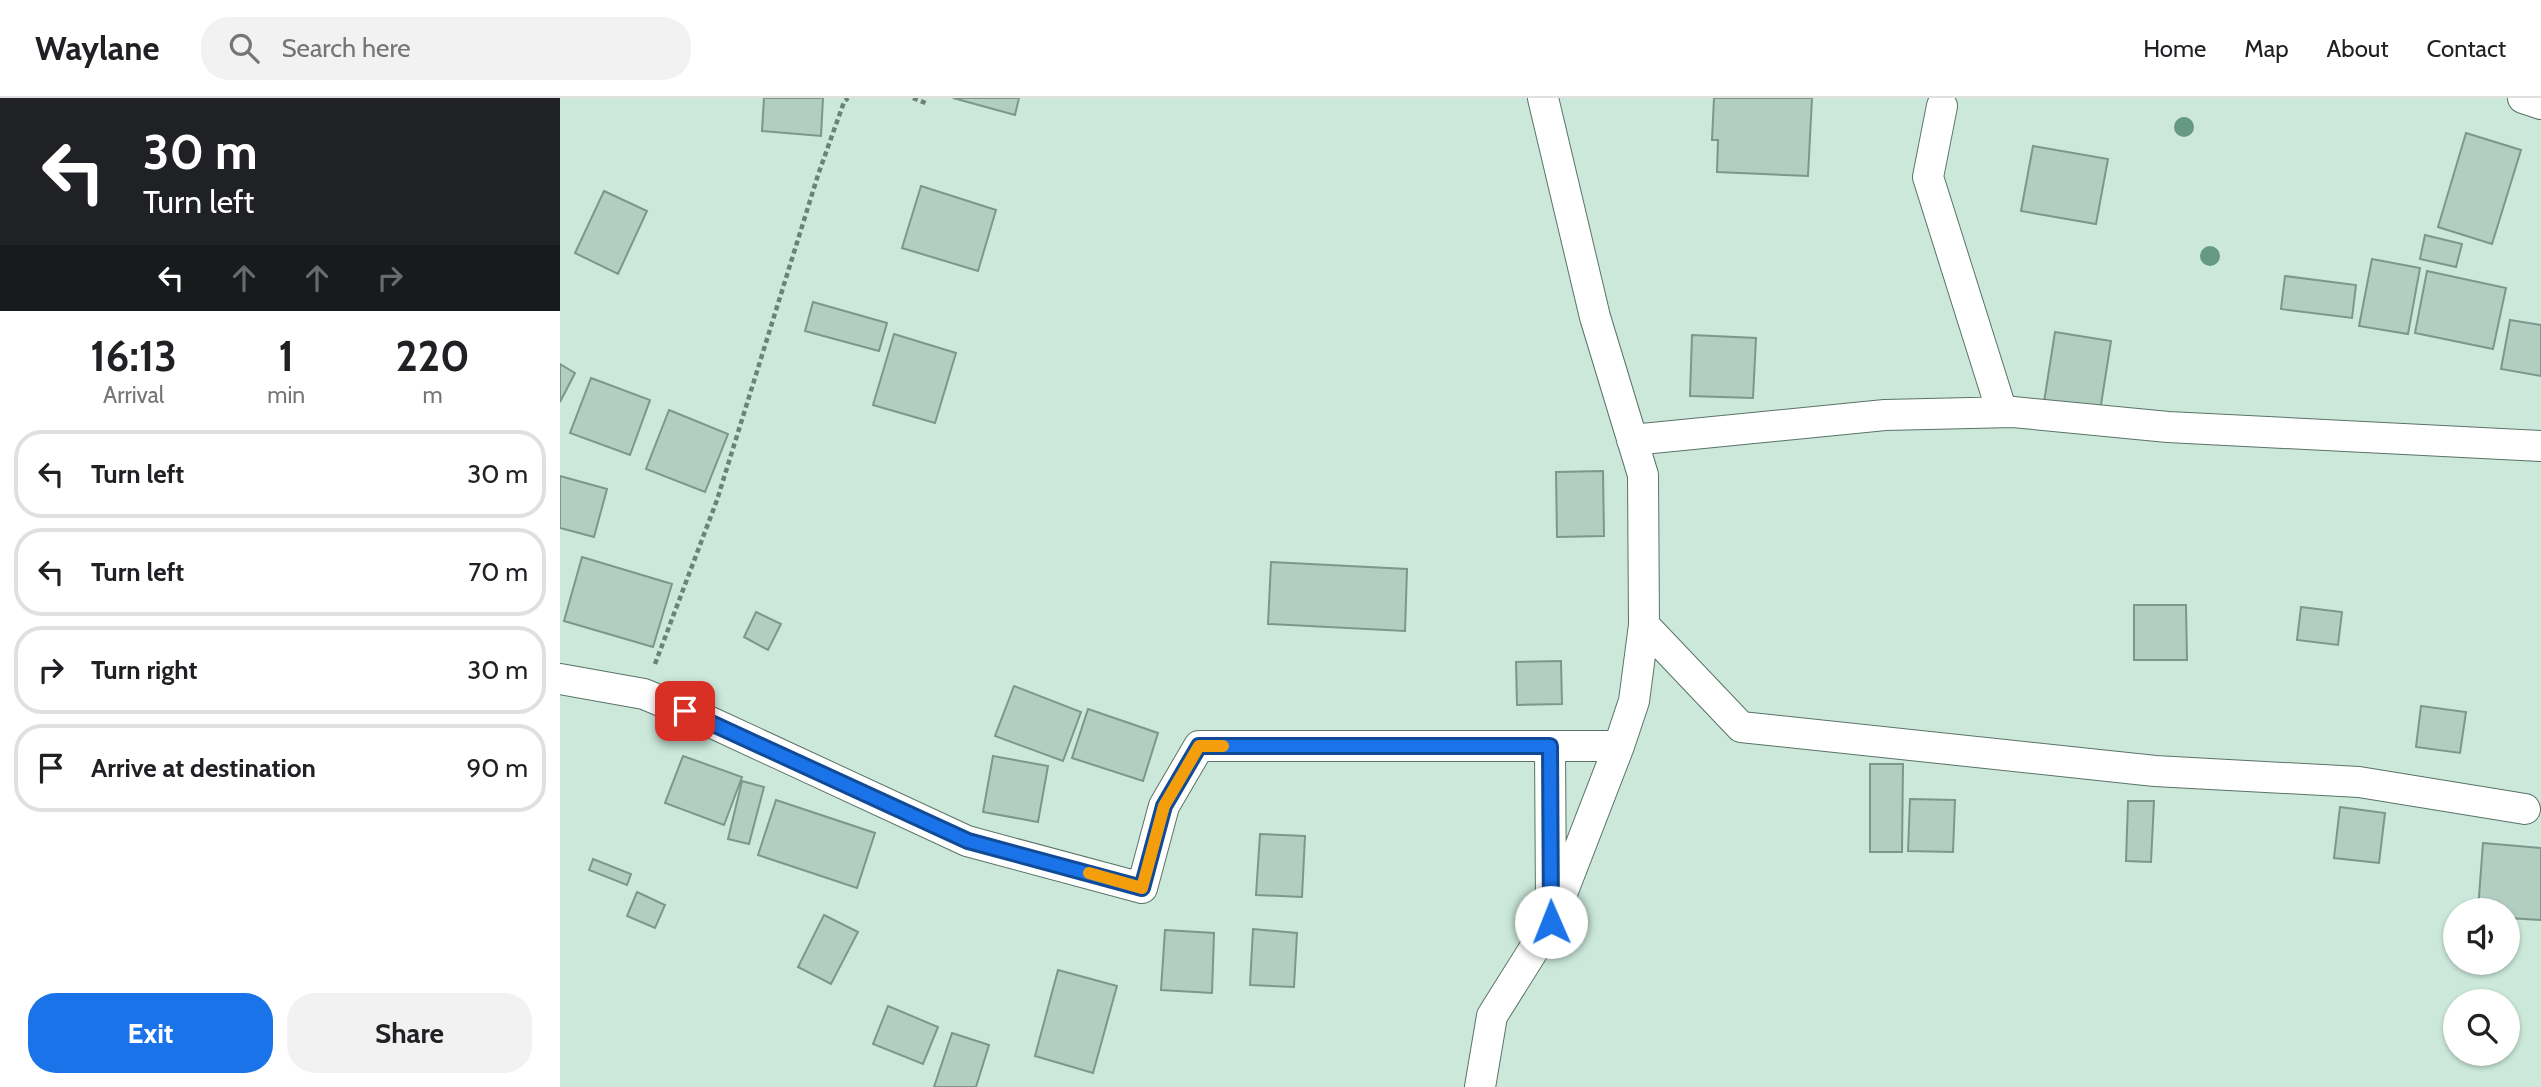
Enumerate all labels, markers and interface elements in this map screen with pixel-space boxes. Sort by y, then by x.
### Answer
search box [201,17,691,80]
text: Waylane [35,28,159,68]
icon: search [225,29,263,67]
text: Search here [281,32,411,64]
text: Home [2143,34,2206,63]
text: Map [2244,34,2289,63]
text: About [2327,34,2389,63]
text: Contact [2427,34,2506,63]
text: 30 m [143,122,258,181]
icon: left [28,126,119,217]
text: Turn left [143,182,254,221]
icon: left [152,259,190,297]
icon: ahead [225,259,263,297]
icon: ahead [298,259,336,297]
icon: right [371,259,409,297]
text: 16:13 [90,330,177,382]
text: 1 [278,330,294,382]
text: 220 [396,330,470,382]
text: Arrival [103,381,164,409]
text: min [267,381,305,409]
text: m [423,381,443,409]
icon: left [32,455,70,493]
text: Turn left [91,458,184,490]
text: 30 m [467,458,528,490]
icon: left [32,553,70,591]
text: Turn left [91,556,184,588]
text: 70 m [468,556,528,588]
icon: right [32,651,70,689]
text: Turn right [91,654,197,686]
text: 30 m [467,654,528,686]
pin [655,681,715,741]
icon: arrive [666,692,704,730]
icon: arrive [32,749,70,787]
text: Arrive at destination [91,752,316,784]
text: 90 m [466,752,528,784]
position arrow [1514,885,1588,959]
map controls [2443,898,2520,1066]
button: sound [2443,898,2520,975]
button: search [2443,989,2520,1066]
button: Exit [28,993,273,1073]
button: Share [287,993,532,1073]

